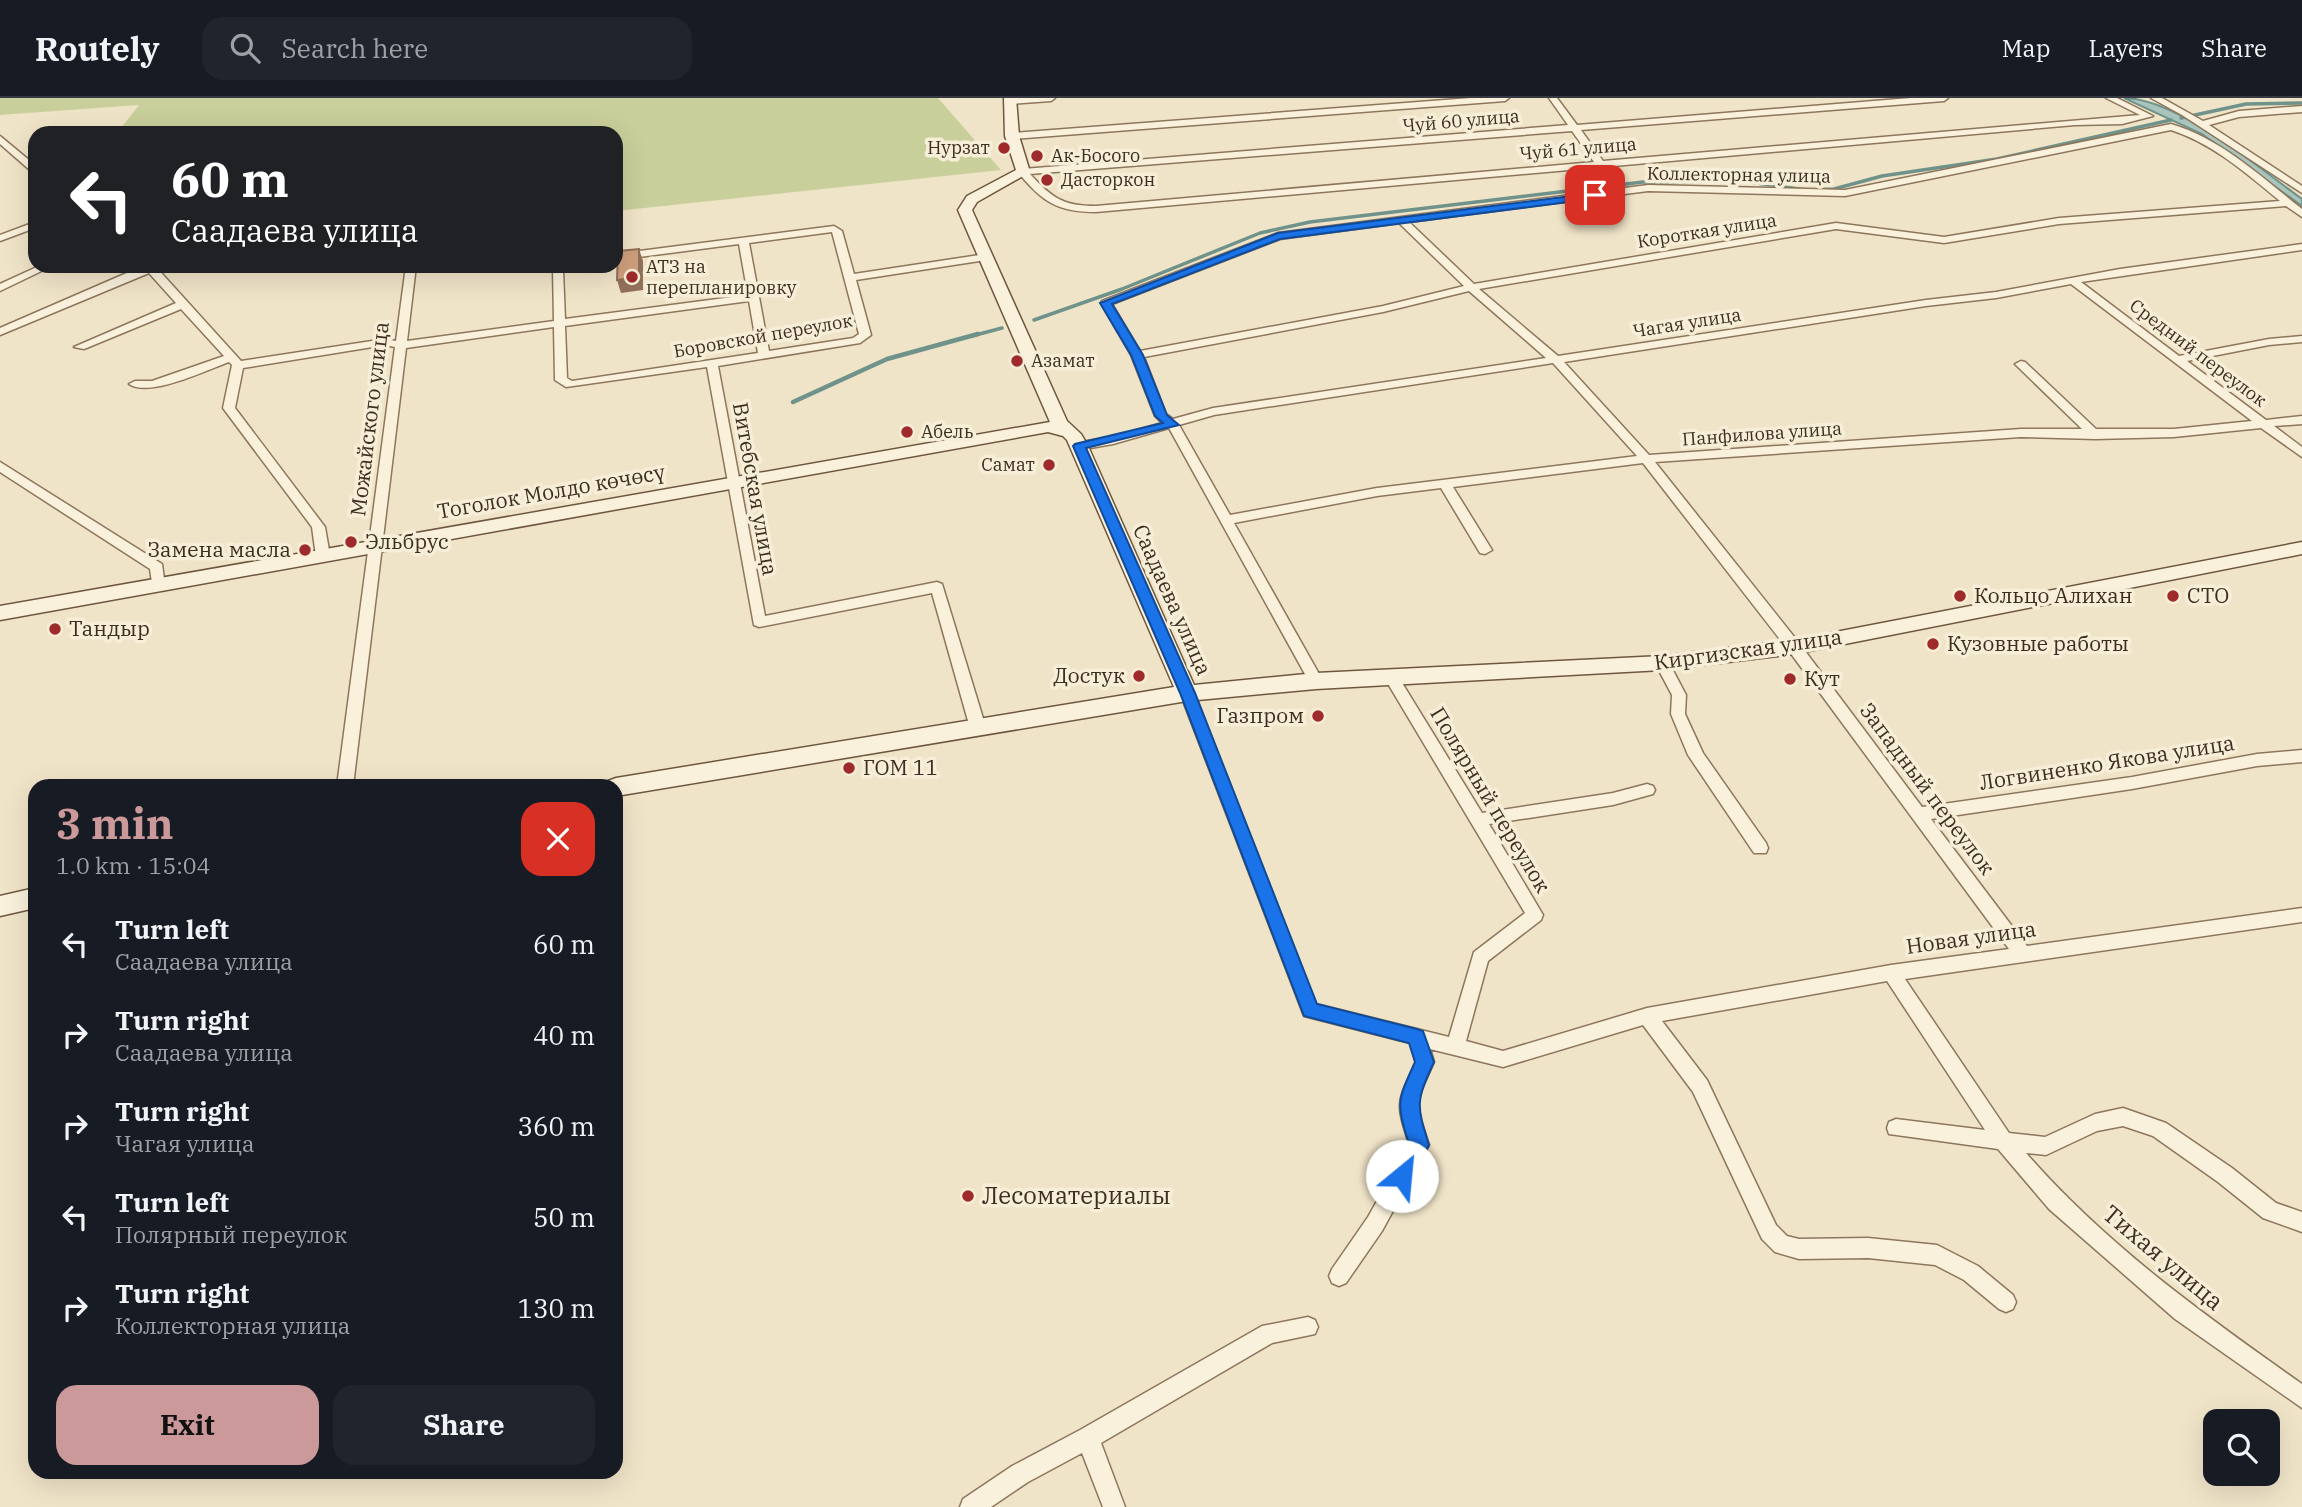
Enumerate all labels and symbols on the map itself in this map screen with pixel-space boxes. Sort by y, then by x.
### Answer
street label: Чуй 60 улица [1401,104,1521,137]
street label: Чуй 61 улица [1518,132,1638,165]
place label: Нурзат [927,136,990,159]
marker: Нурзат [996,140,1012,156]
place label: Ак-Босого [1051,144,1140,167]
marker: Ак-Босого [1029,148,1045,164]
street label: Коллекторная улица [1647,161,1831,188]
pin [1565,165,1625,225]
place label: Дасторкон [1061,168,1155,191]
marker: Дасторкон [1039,172,1055,188]
street label: Короткая улица [1636,208,1778,253]
place label: АТЗ на перепланировку [646,255,797,299]
marker: АТЗ на перепланировку [624,269,640,285]
street label: Средний переулок [2125,294,2272,412]
street label: Чагая улица [1631,303,1743,342]
street label: Боровской переулок [672,308,855,363]
street label: Можайского улица [343,320,395,518]
place label: Азамат [1031,349,1095,372]
marker: Азамат [1009,353,1025,369]
street label: Витебская улица [727,400,785,578]
street label: Панфилова улица [1681,416,1843,451]
place label: Абель [921,420,974,443]
marker: Абель [899,424,915,440]
place label: Самат [981,453,1035,476]
street label: Тоголок Молдо көчөсү [435,457,668,525]
marker: Самат [1041,457,1057,473]
street label: Саадаева улица [1127,520,1219,679]
place label: Эльбрус [365,527,449,555]
marker: Эльбрус [343,534,359,550]
place label: Замена масла [147,535,291,563]
marker: Замена масла [297,542,313,558]
place label: Кольцо Алихан [1974,581,2133,609]
place label: СТО [2187,581,2229,609]
marker: Кольцо Алихан [1952,588,1968,604]
marker: СТО [2165,588,2181,604]
place label: Тандыр [69,614,150,642]
marker: Тандыр [47,621,63,637]
street label: Киргизская улица [1652,622,1844,676]
place label: Кузовные работы [1947,629,2129,657]
marker: Кузовные работы [1925,636,1941,652]
place label: Достук [1053,661,1125,689]
place label: Кут [1804,664,1840,692]
marker: Достук [1131,668,1147,684]
marker: Кут [1782,671,1798,687]
street label: Западный переулок [1854,697,2002,880]
place label: Газпром [1217,701,1304,729]
street label: Полярный переулок [1424,701,1557,898]
marker: Газпром [1310,708,1326,724]
street label: Логвиненко Якова улица [1977,728,2236,796]
place label: ГОМ 11 [863,753,938,781]
marker: ГОМ 11 [841,760,857,776]
street label: Новая улица [1904,914,2038,960]
position arrow [1365,1139,1439,1213]
place label: Лесоматериалы [982,1179,1171,1211]
marker: Лесоматериалы [960,1188,976,1204]
street label: Тихая улица [2097,1197,2231,1317]

